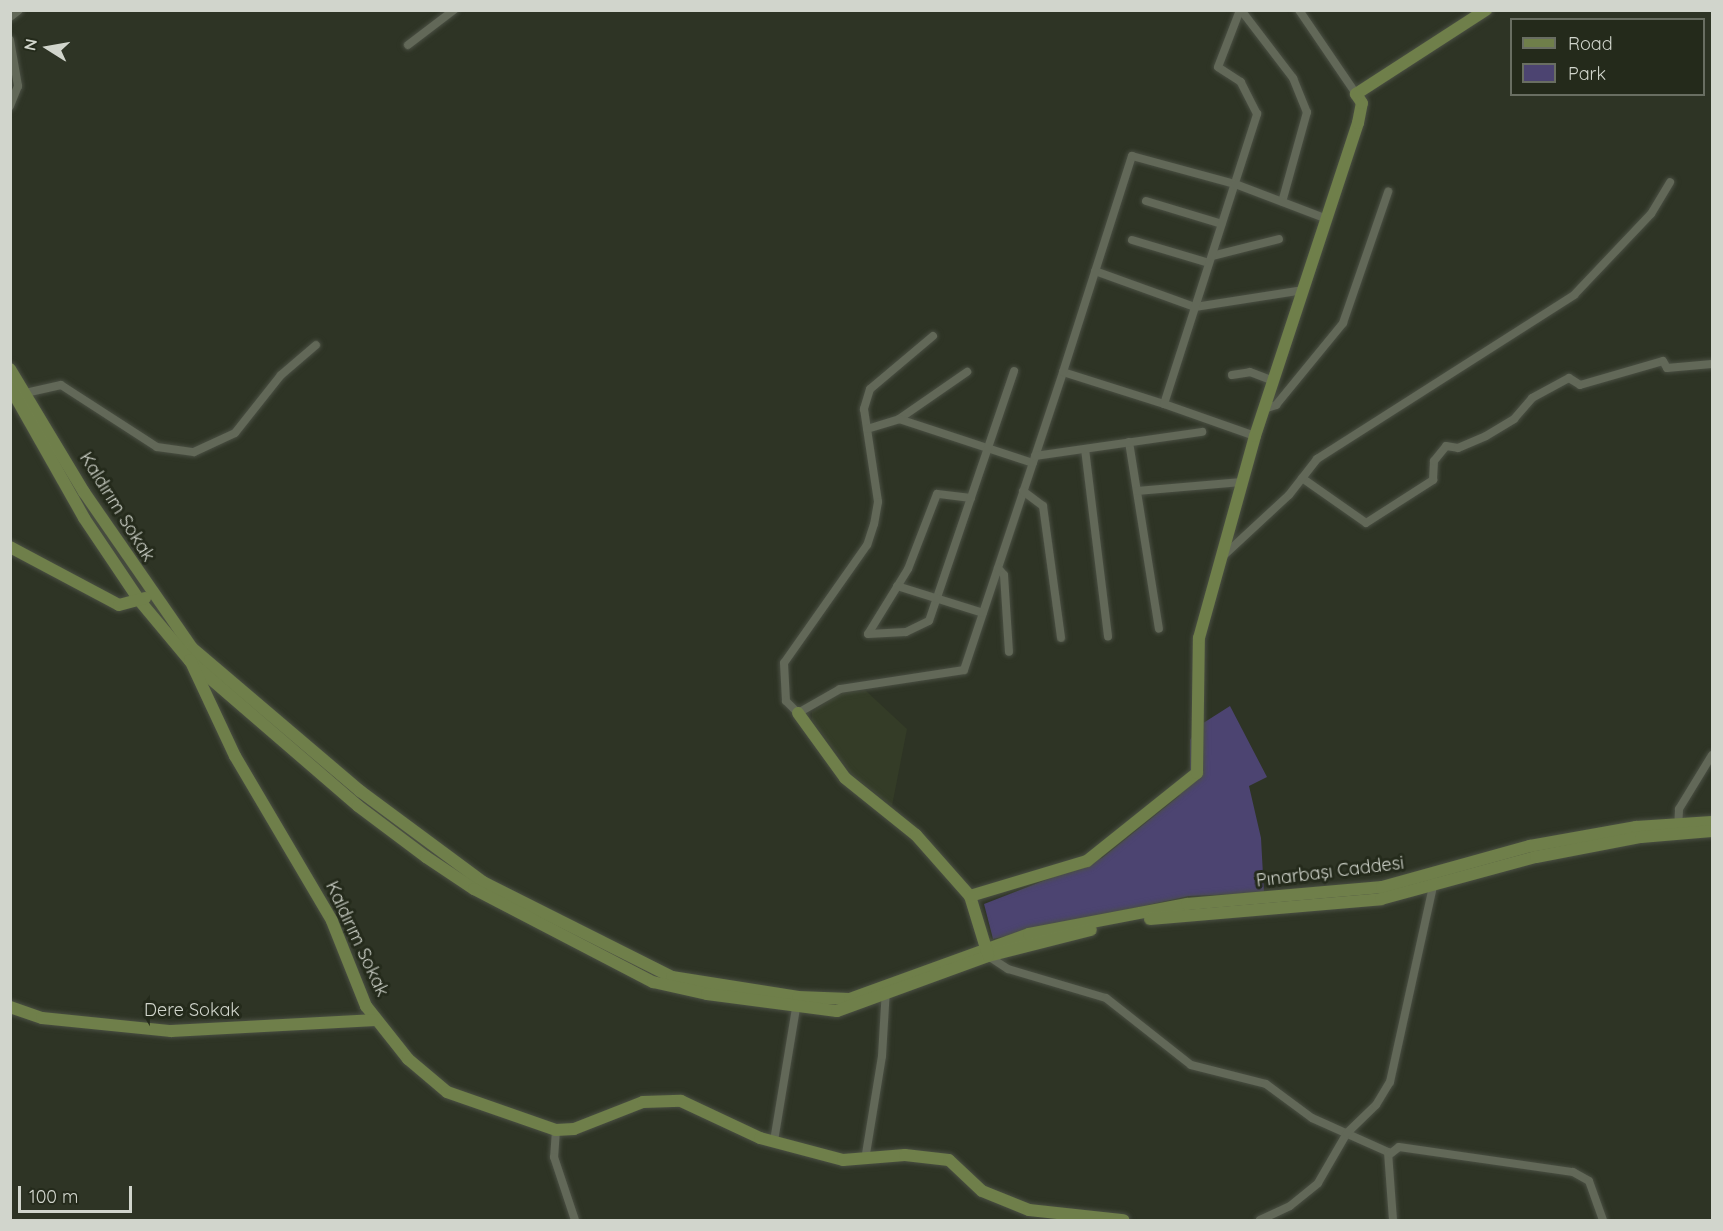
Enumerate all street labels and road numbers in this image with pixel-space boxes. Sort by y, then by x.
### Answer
street label: Kaldırım Sokak [75,448,159,566]
street label: Pınarbaşı Caddesi [1255,852,1405,892]
street label: Kaldırım Sokak [321,878,393,1000]
street label: Dere Sokak [144,999,240,1021]

